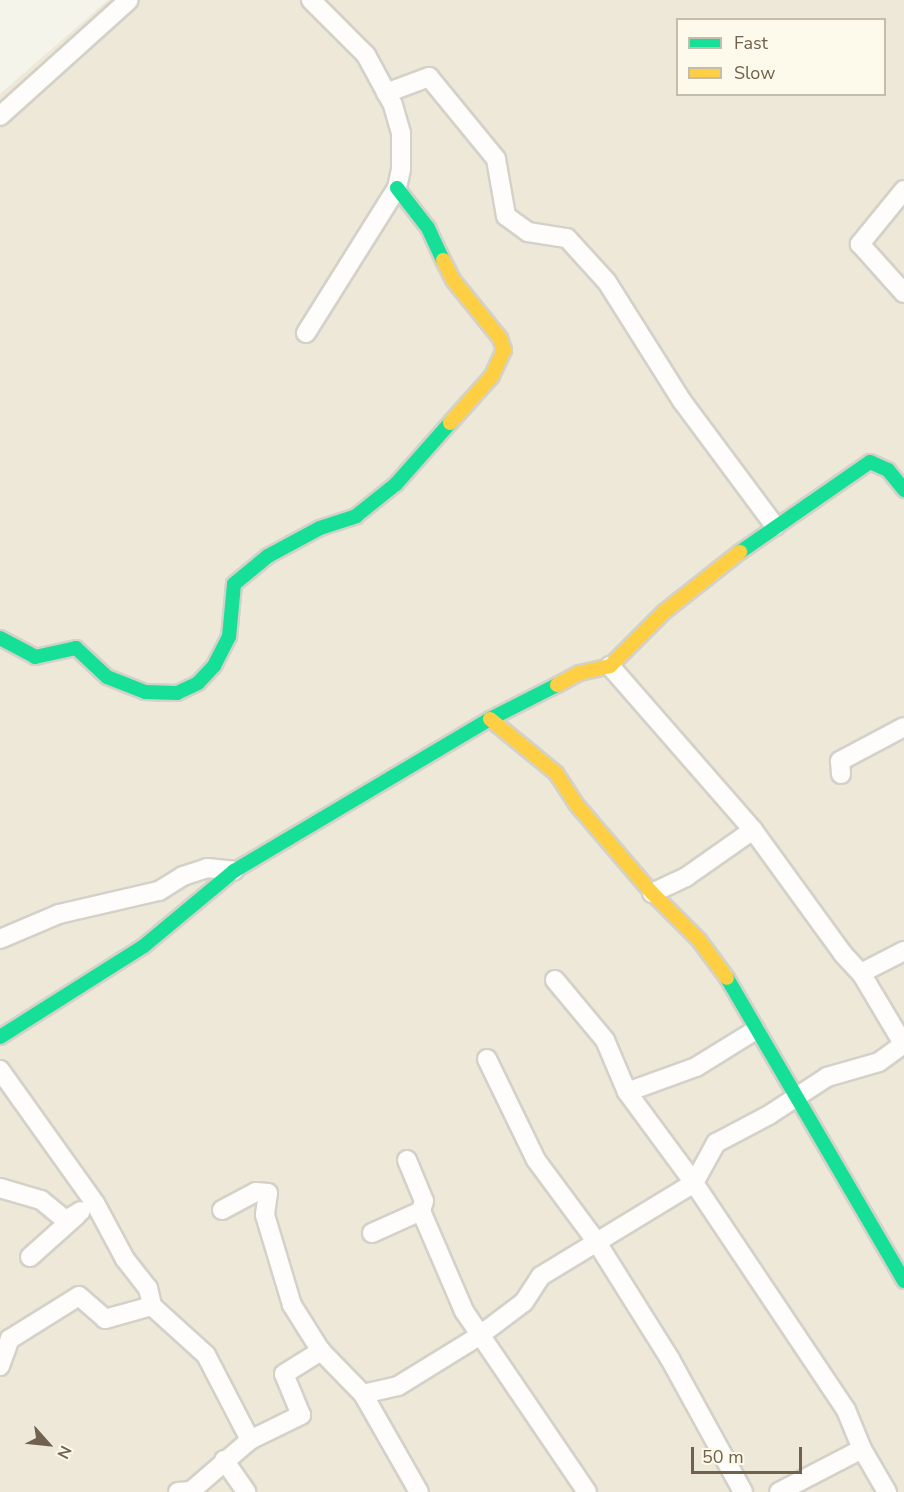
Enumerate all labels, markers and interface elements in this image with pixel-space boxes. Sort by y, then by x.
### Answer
legend [676,18,886,96]
text: Fast [734,31,768,55]
text: Slow [734,61,775,85]
north arrow [18,1414,78,1474]
scale bar [694,1435,805,1473]
text: N [52,1442,77,1462]
text: 50 m [702,1445,744,1469]

